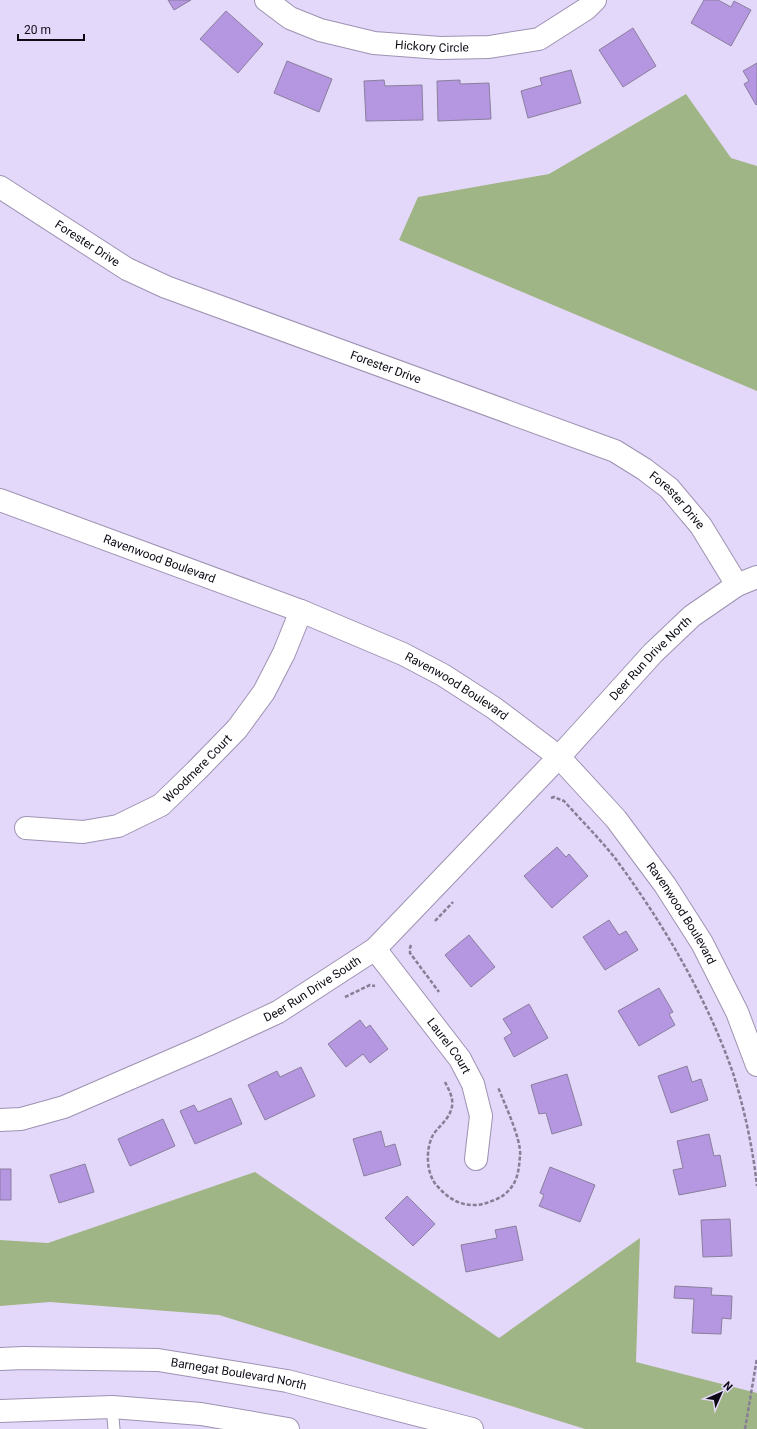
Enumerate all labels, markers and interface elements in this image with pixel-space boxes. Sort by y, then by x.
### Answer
scale bar [18,16,84,42]
text: 20 m [24,23,51,37]
street label: Hickory Circle [395,38,469,55]
street label: Forester Drive [52,217,122,269]
street label: Forester Drive [348,348,423,387]
street label: Forester Drive [647,469,708,532]
street label: Ravenwood Boulevard [102,532,217,586]
street label: Deer Run Drive North [607,613,694,703]
street label: Ravenwood Boulevard [403,649,511,723]
street label: Woodmere Court [161,732,235,806]
street label: Ravenwood Boulevard [644,860,719,967]
street label: Deer Run Drive South [261,953,364,1025]
street label: Laurel Court [424,1015,473,1076]
street label: Barnegat Boulevard North [170,1355,308,1393]
north arrow [701,1373,741,1413]
text: N [720,1379,735,1394]

